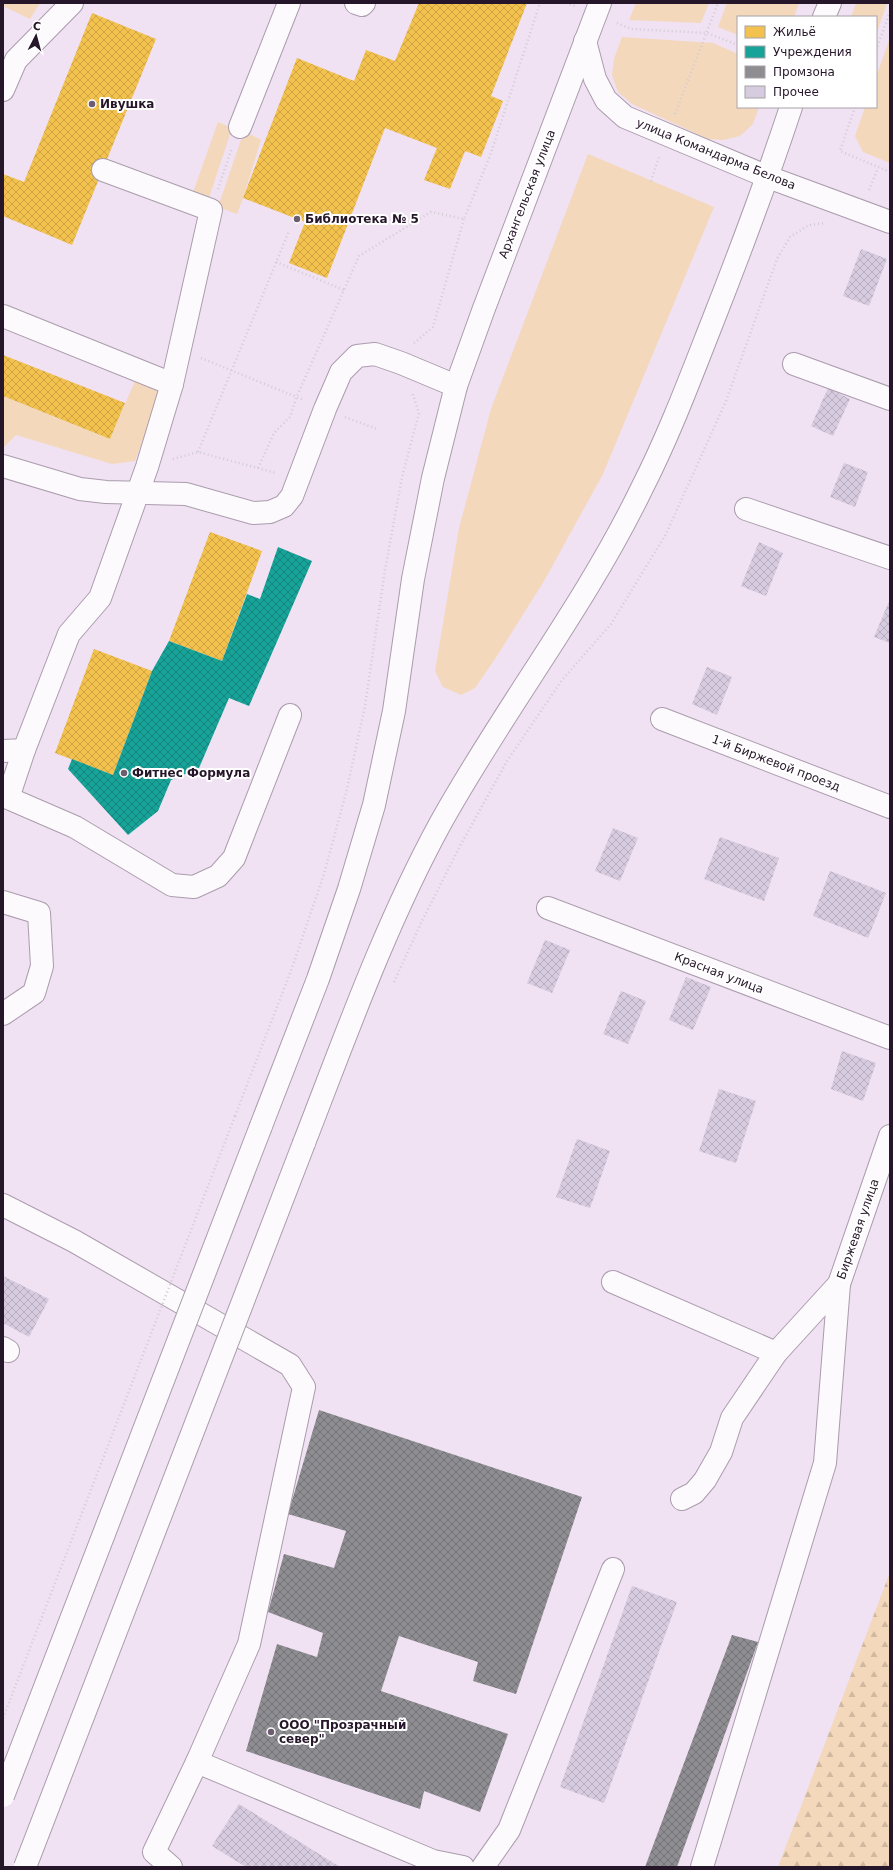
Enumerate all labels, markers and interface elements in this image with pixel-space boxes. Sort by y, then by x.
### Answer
north arrow [16,16,56,56]
legend [737,16,877,108]
text: С [32,20,42,33]
text: Жильё [773,25,816,39]
text: Учреждения [773,45,852,59]
text: Промзона [773,65,835,79]
text: Прочее [773,85,819,99]
place label: Ивушка [100,97,154,111]
marker: Ивушка [87,99,97,109]
street label: улица Командарма Белова [634,116,798,192]
street label: Архангельская улица [496,128,558,260]
place label: Библиотека № 5 [305,212,419,226]
marker: Библиотека № 5 [292,214,302,224]
street label: 1-й Биржевой проезд [710,732,842,794]
place label: Фитнес Формула [132,766,250,780]
marker: Фитнес Формула [119,768,129,778]
street label: Красная улица [672,950,766,996]
street label: Биржевая улица [834,1177,882,1281]
place label: ООО "Прозрачный север" [279,1718,406,1746]
marker: ООО "Прозрачный север" [266,1727,276,1737]

